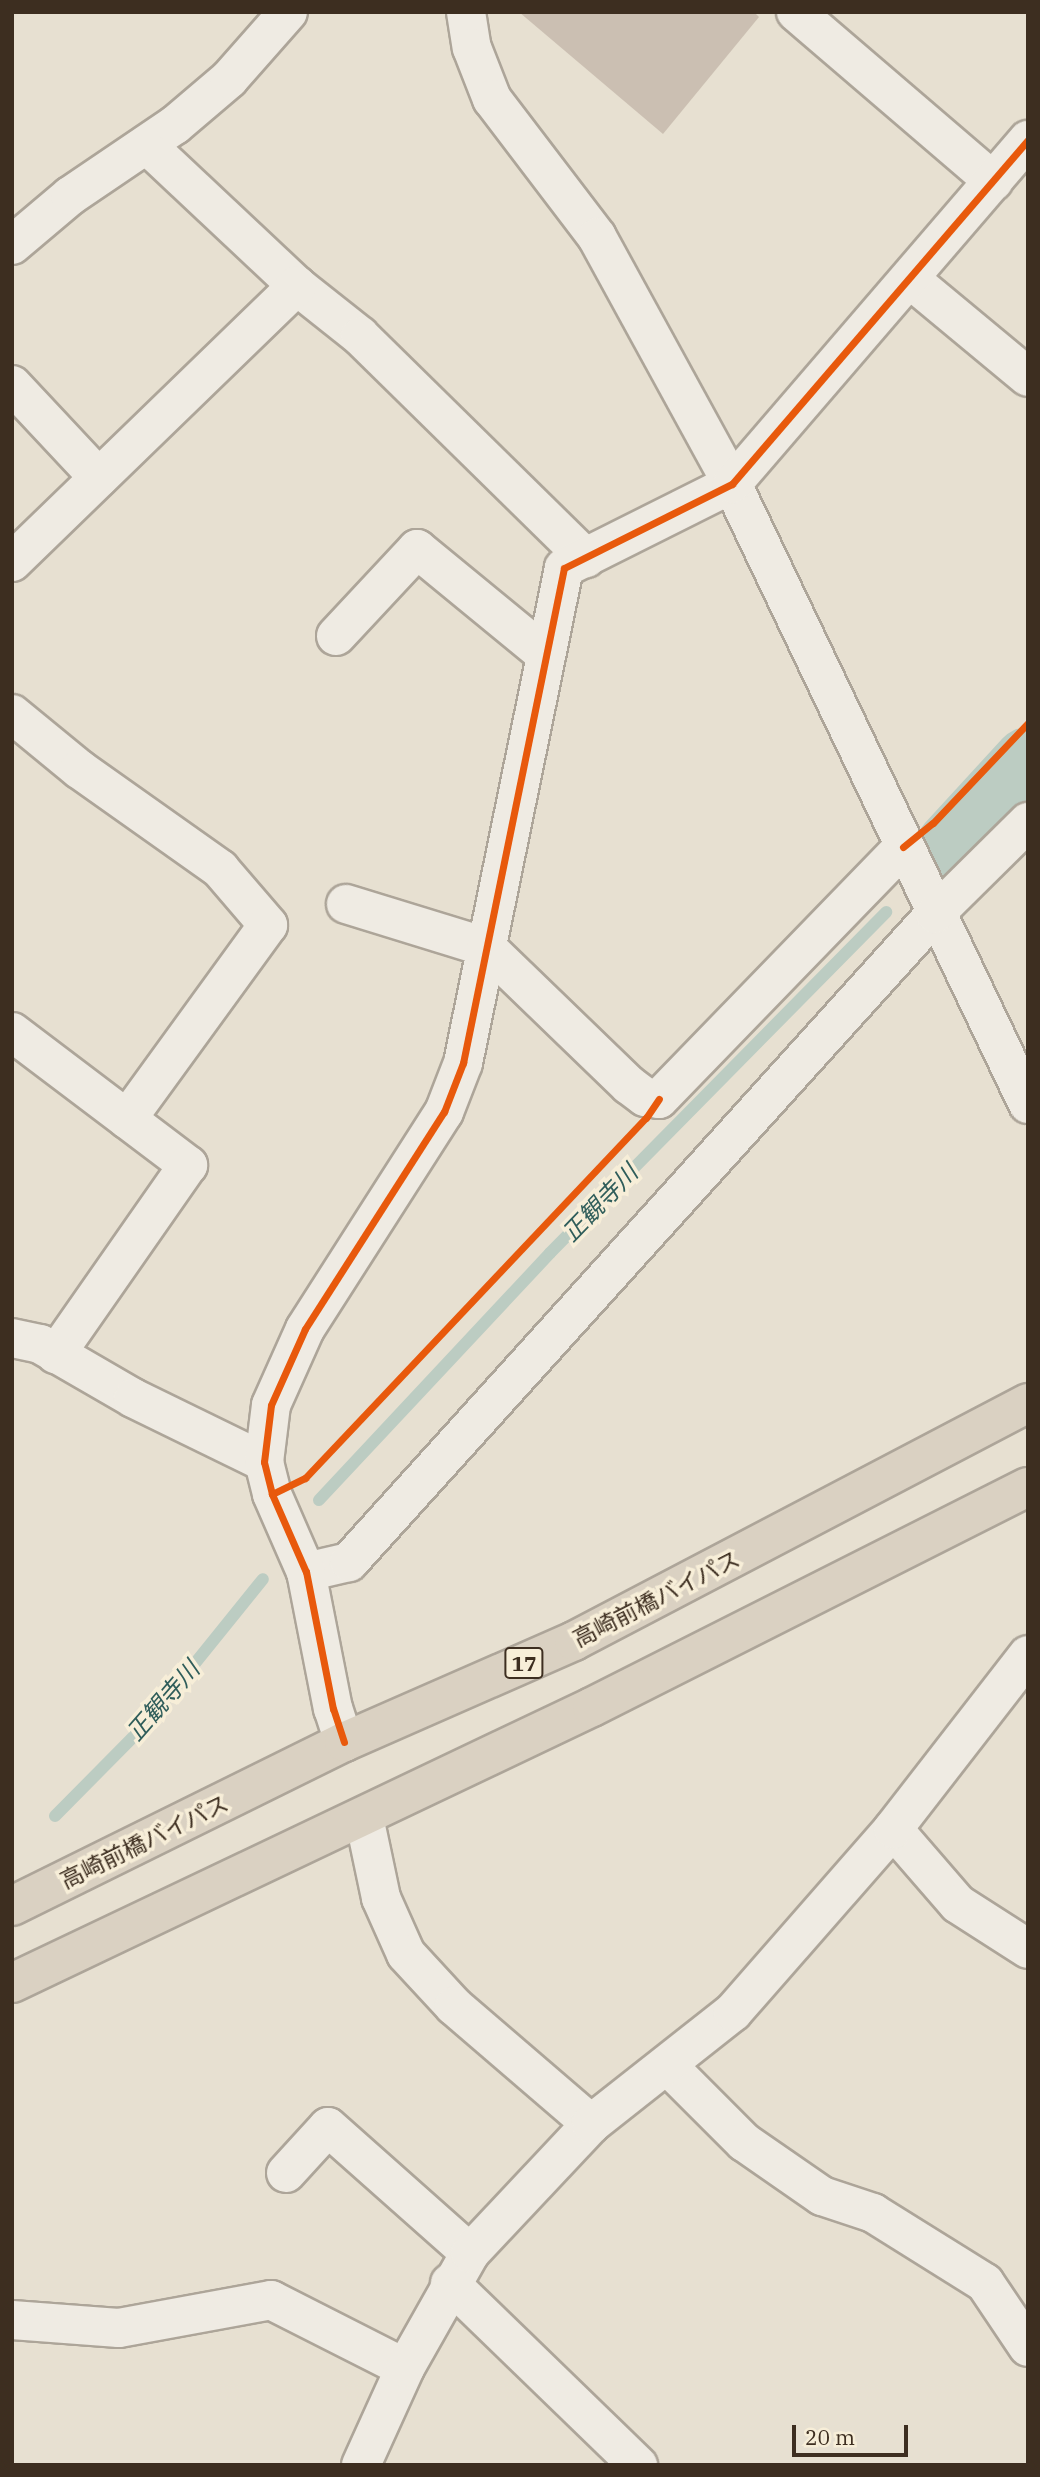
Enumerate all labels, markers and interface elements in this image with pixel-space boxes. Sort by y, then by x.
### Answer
water label: 正観寺川 [556,1158,644,1248]
street label: 高崎前橋バイパス [568,1544,744,1652]
road number: 17 [503,1646,545,1680]
water label: 正観寺川 [121,1655,205,1747]
street label: 高崎前橋バイパス [55,1788,233,1894]
scale bar [795,2410,911,2454]
text: 20 m [805,2423,855,2451]

